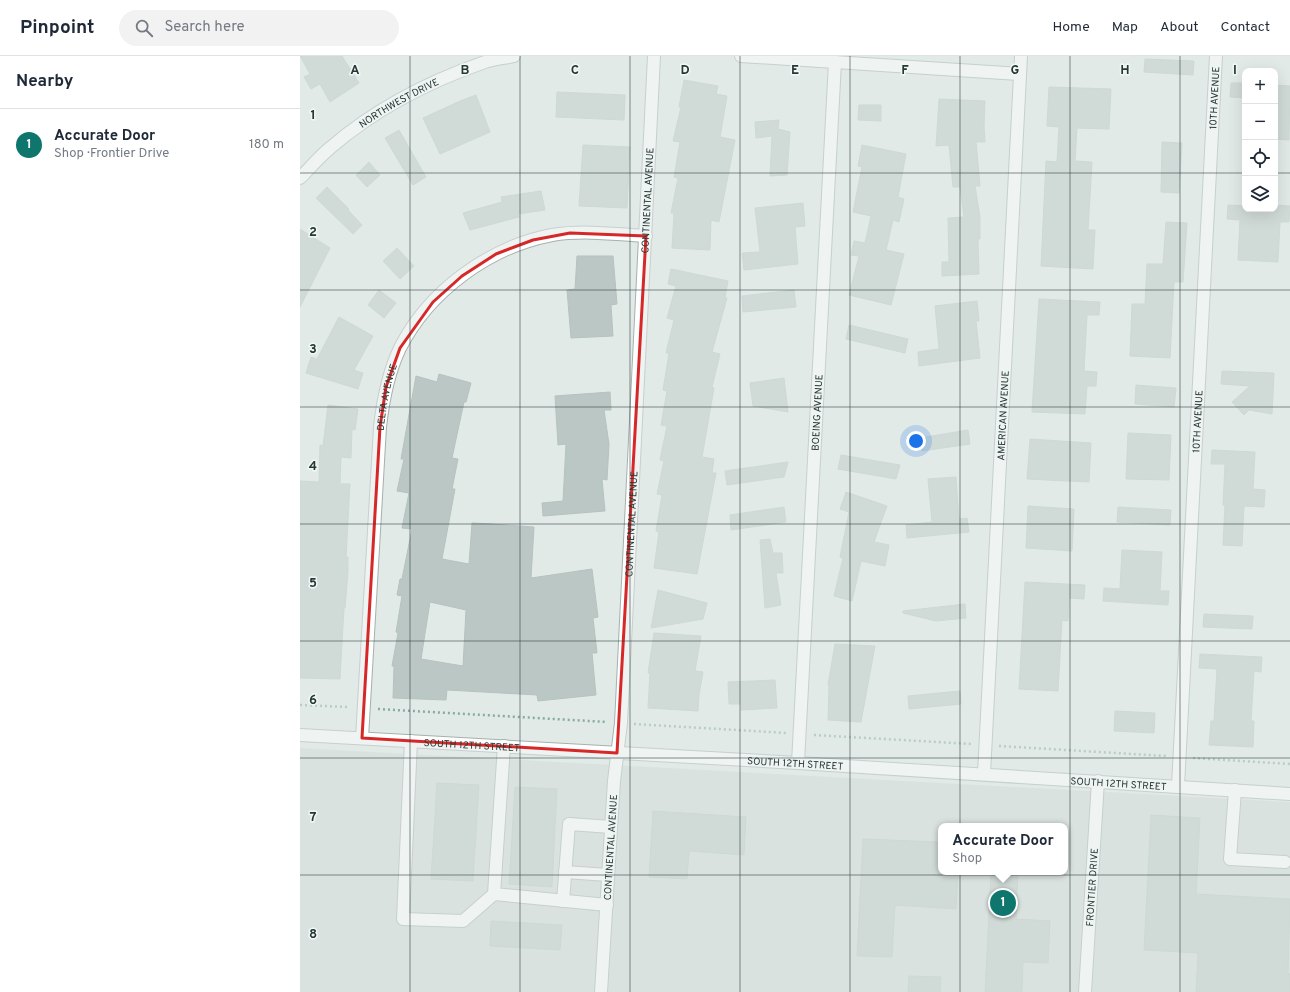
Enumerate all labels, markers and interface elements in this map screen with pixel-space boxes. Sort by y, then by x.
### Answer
search box [119,10,399,46]
text: Pinpoint [20,16,95,40]
icon: search [133,17,155,39]
text: Search here [165,18,245,37]
text: Home [1053,19,1090,36]
text: Map [1112,19,1138,36]
text: About [1160,19,1199,36]
text: Contact [1221,19,1270,36]
text: A [350,63,360,79]
text: B [461,63,470,79]
text: C [571,63,579,79]
text: D [680,63,690,79]
text: E [791,63,799,79]
text: F [901,63,909,79]
text: G [1011,63,1020,79]
text: H [1120,63,1130,79]
text: I [1233,63,1237,79]
street label: 10TH AVENUE [1207,66,1223,130]
map controls [1242,68,1278,212]
button: + [1242,68,1278,104]
text: Nearby [16,71,73,93]
street label: NORTHWEST DRIVE [357,76,441,131]
button: − [1242,104,1278,140]
text: 1 [310,108,316,124]
text: Accurate Door [54,127,155,146]
text: 1 [26,137,32,153]
text: 180 m [249,137,284,153]
button: locate [1242,140,1278,176]
text: Shop · Frontier Drive [54,146,169,162]
street label: CONTINENTAL AVENUE [639,147,657,254]
button: layers [1242,176,1278,212]
text: 2 [309,225,317,241]
text: 3 [309,342,317,358]
street label: DELTA AVENUE [375,362,401,431]
street label: AMERICAN AVENUE [995,370,1013,461]
street label: BOEING AVENUE [809,374,827,451]
street label: 10TH AVENUE [1190,390,1207,453]
your location [906,431,926,451]
text: 4 [309,459,317,475]
street label: CONTINENTAL AVENUE [623,471,641,577]
text: 5 [309,576,317,592]
text: 6 [309,693,317,709]
street label: SOUTH 12TH STREET [423,737,520,755]
street label: SOUTH 12TH STREET [747,755,844,774]
street label: SOUTH 12TH STREET [1070,775,1167,794]
street label: CONTINENTAL AVENUE [602,794,621,901]
text: 7 [310,810,317,826]
popup [938,823,1068,875]
text: Accurate Door [952,832,1054,851]
street label: FRONTIER DRIVE [1084,848,1102,927]
text: Shop [952,851,982,867]
pin: 1 [990,888,1016,918]
text: 8 [309,927,317,943]

